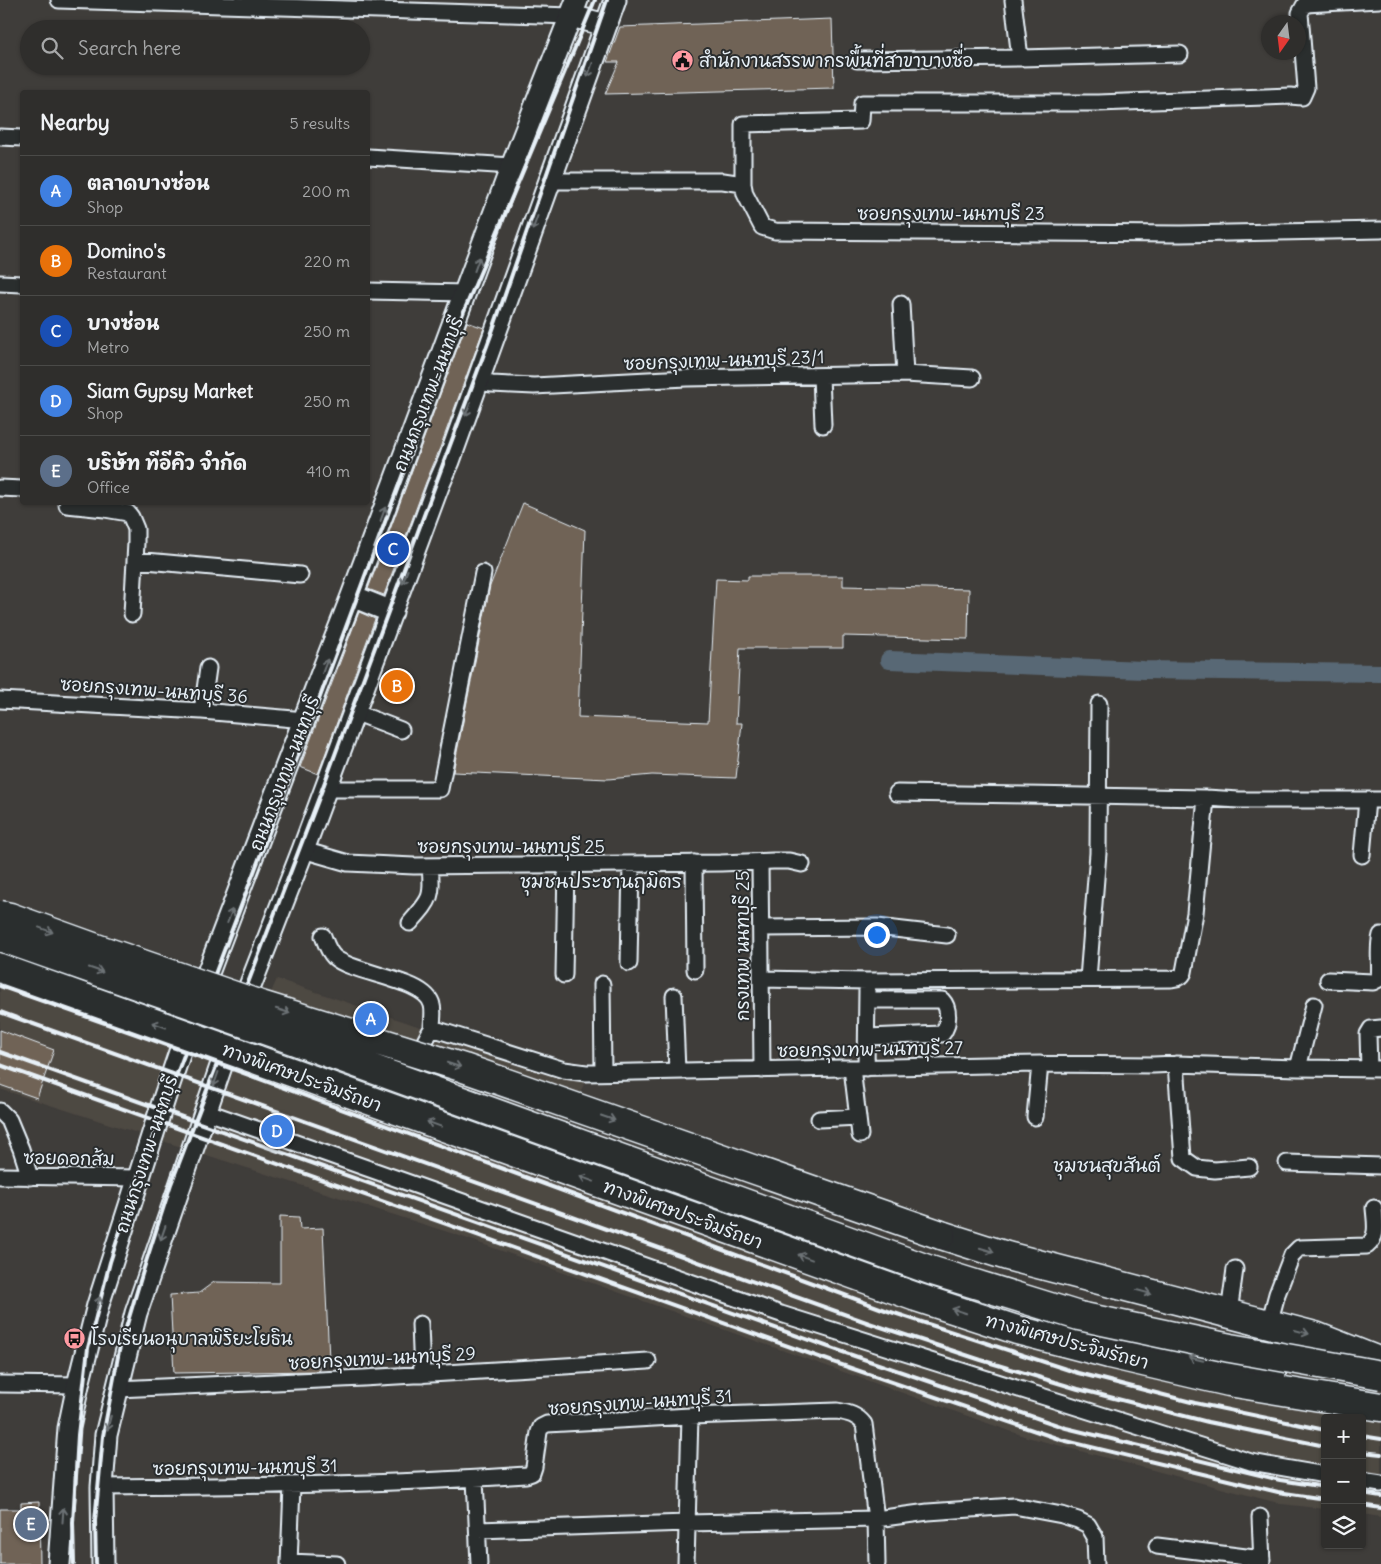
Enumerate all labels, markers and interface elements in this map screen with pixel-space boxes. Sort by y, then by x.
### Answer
north arrow [1261,15,1306,60]
search box [20,20,370,75]
icon: search [38,34,66,62]
text: Search here [78,36,181,60]
place label: สำนักงานสรรพากรพื้นที่สาขาบางซื่อ [699,43,973,72]
public building icon: สำนักงานสรรพากรพื้นที่สาขาบางซื่อ [671,48,695,72]
one-way arrow [585,62,594,78]
text: Nearby [40,109,110,136]
text: 5 results [289,113,350,133]
text: ตลาดบางซ่อน [87,171,210,195]
text: A [51,181,61,201]
text: 200 m [302,181,350,201]
text: Shop [87,197,123,217]
street label: ซอยกรุงเทพ-นนทบุรี 23 [857,202,1045,228]
one-way arrow [530,215,539,231]
text: Domino's [87,239,166,263]
text: B [51,251,61,271]
text: 220 m [304,251,350,271]
one-way arrow [473,257,482,272]
text: Restaurant [87,263,167,283]
text: บางซ่อน [87,311,160,335]
street label: ถนนกรุงเทพ-นนทบุรี [388,313,471,476]
text: C [51,321,61,341]
text: 250 m [304,321,350,341]
text: Metro [87,337,129,357]
street label: ซอยกรุงเทพ-นนทบุรี 23/1 [623,345,825,378]
text: Siam Gypsy Market [87,379,253,403]
text: D [50,391,62,411]
text: 250 m [304,391,350,411]
one-way arrow [462,401,472,416]
text: Shop [87,403,123,423]
text: บริษัท ทีอีคิว จำกัด [87,451,247,475]
text: E [51,461,61,481]
text: 410 m [306,461,350,481]
text: Office [87,477,130,497]
one-way arrow [379,507,388,523]
pin: C [377,530,409,568]
one-way arrow [400,569,409,585]
one-way arrow [321,659,330,674]
pin: B [381,667,413,705]
street label: ซอยกรุงเทพ-นนทบุรี 36 [59,672,249,711]
street label: ถนนกรุงเทพ-นนทบุรี [244,692,327,855]
street label: ซอยกรุงเทพ-นนทบุรี 25 [417,835,605,861]
district label: ชุมชนประชานฤมิตร [520,869,682,896]
street label: กรงเทพ นนทบุรี 25 [731,871,757,1021]
one-way arrow [226,909,235,925]
your location [864,922,890,948]
one-way arrow [38,926,53,935]
one-way arrow [87,966,103,975]
pin: A [355,1000,387,1038]
one-way arrow [274,1007,290,1017]
one-way arrow [152,1020,168,1029]
street label: ซอยกรุงเทพ-นนทบุรี 27 [777,1036,963,1065]
street label: ทางพิเศษประจิมรัถยา [219,1037,385,1117]
one-way arrow [446,1060,462,1070]
one-way arrow [210,1071,220,1087]
street label: ถนนกรุงเทพ-นนทบุรี [110,1072,185,1237]
pin: D [261,1112,293,1150]
one-way arrow [600,1114,615,1123]
one-way arrow [426,1119,442,1128]
street label: ซอยดอกส้ม [23,1146,115,1170]
district label: ชุมชนสุขสันต์ [1053,1153,1161,1180]
one-way arrow [579,1174,595,1183]
street label: ทางพิเศษประจิมรัถยา [600,1174,766,1254]
one-way arrow [158,1225,167,1240]
one-way arrow [979,1245,995,1255]
one-way arrow [798,1252,814,1262]
one-way arrow [1136,1287,1152,1297]
one-way arrow [94,1296,103,1312]
one-way arrow [951,1306,967,1316]
street label: ทางพิเศษประจิมรัถยา [983,1308,1151,1374]
bus stop icon: โรงเรียนอนุบาลพิริยะโยธิน [63,1326,87,1350]
place label: โรงเรียนอนุบาลพิริยะโยธิน [91,1326,293,1353]
one-way arrow [1293,1328,1309,1338]
street label: ซอยกรุงเทพ-นนทบุรี 29 [288,1342,476,1377]
one-way arrow [1188,1354,1204,1363]
street label: ซอยกรุงเทพ-นนทบุรี 31 [547,1384,733,1423]
one-way arrow [104,1414,113,1430]
map controls [1321,1414,1366,1549]
button: + [1321,1414,1366,1459]
street label: ซอยกรุงเทพ-นนทบุรี 31 [153,1454,338,1483]
button: − [1321,1459,1366,1504]
button: layers [1321,1504,1366,1549]
pin: E [15,1505,47,1543]
one-way arrow [58,1508,67,1524]

